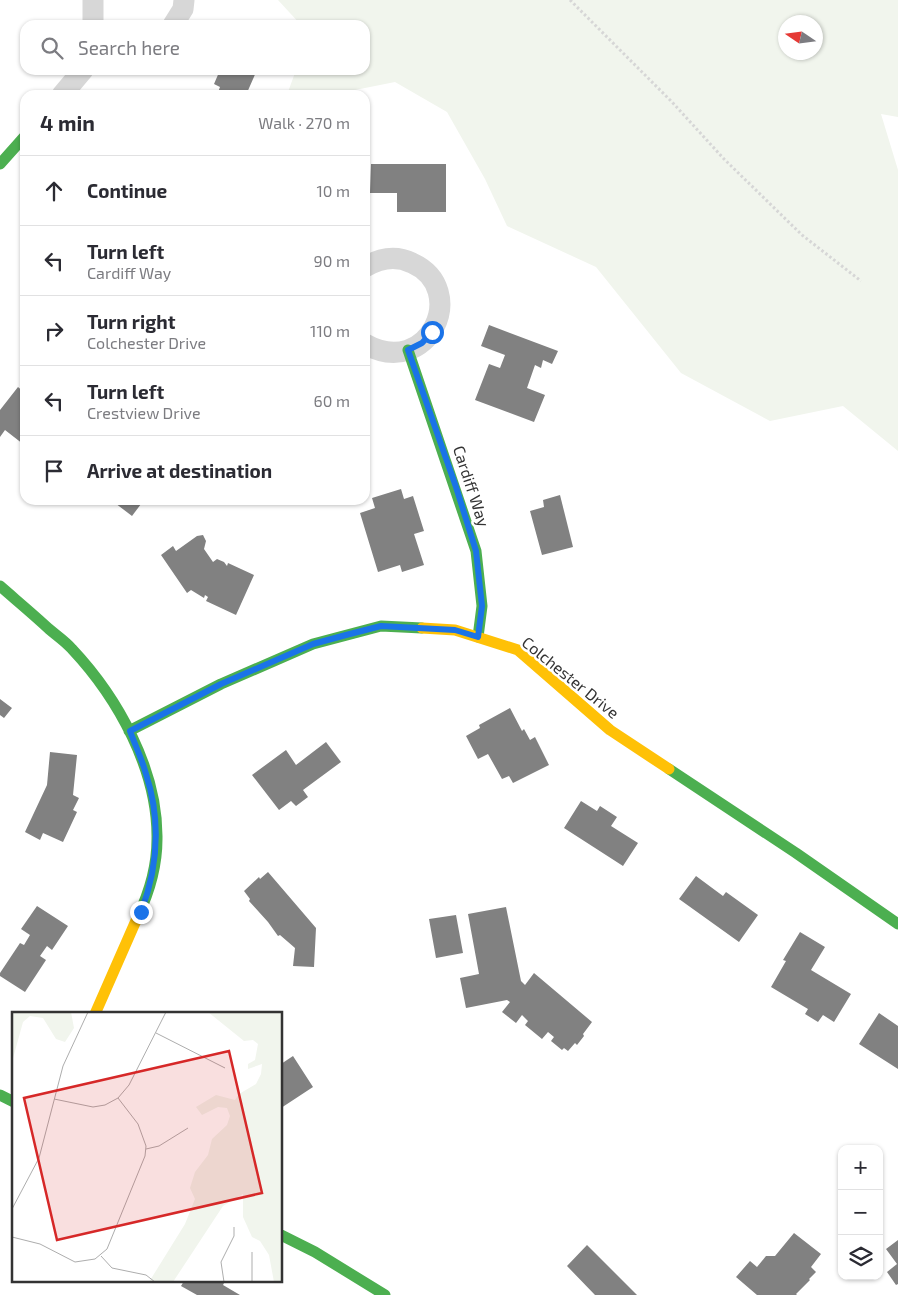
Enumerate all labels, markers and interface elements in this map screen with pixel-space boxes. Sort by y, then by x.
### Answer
north arrow [778,15,823,60]
search box [20,20,370,75]
icon: search [38,34,66,62]
text: Search here [78,36,180,59]
text: 4 min [40,110,95,135]
text: Walk · 270 m [258,113,350,132]
icon: ahead [40,177,68,205]
text: Continue [87,179,167,202]
text: 10 m [316,181,350,200]
text: Turn left [87,240,164,263]
icon: left [40,247,68,275]
text: 90 m [314,251,350,270]
text: Cardiff Way [87,263,171,282]
text: Turn right [87,310,175,333]
icon: right [40,317,68,345]
text: 110 m [310,321,350,340]
route start [421,321,444,344]
text: Colchester Drive [87,333,206,352]
text: Turn left [87,380,164,403]
icon: left [40,387,68,415]
text: 60 m [314,391,350,410]
text: Crestview Drive [87,403,201,422]
street label: Cardiff Way [450,443,494,530]
icon: arrive [40,457,68,485]
text: Arrive at destination [87,459,272,482]
street label: Colchester Drive [519,632,623,722]
route end [130,901,153,924]
inset map [12,1012,282,1282]
map controls [838,1145,883,1280]
button: + [838,1145,883,1190]
button: − [838,1190,883,1235]
button: layers [838,1235,883,1280]

